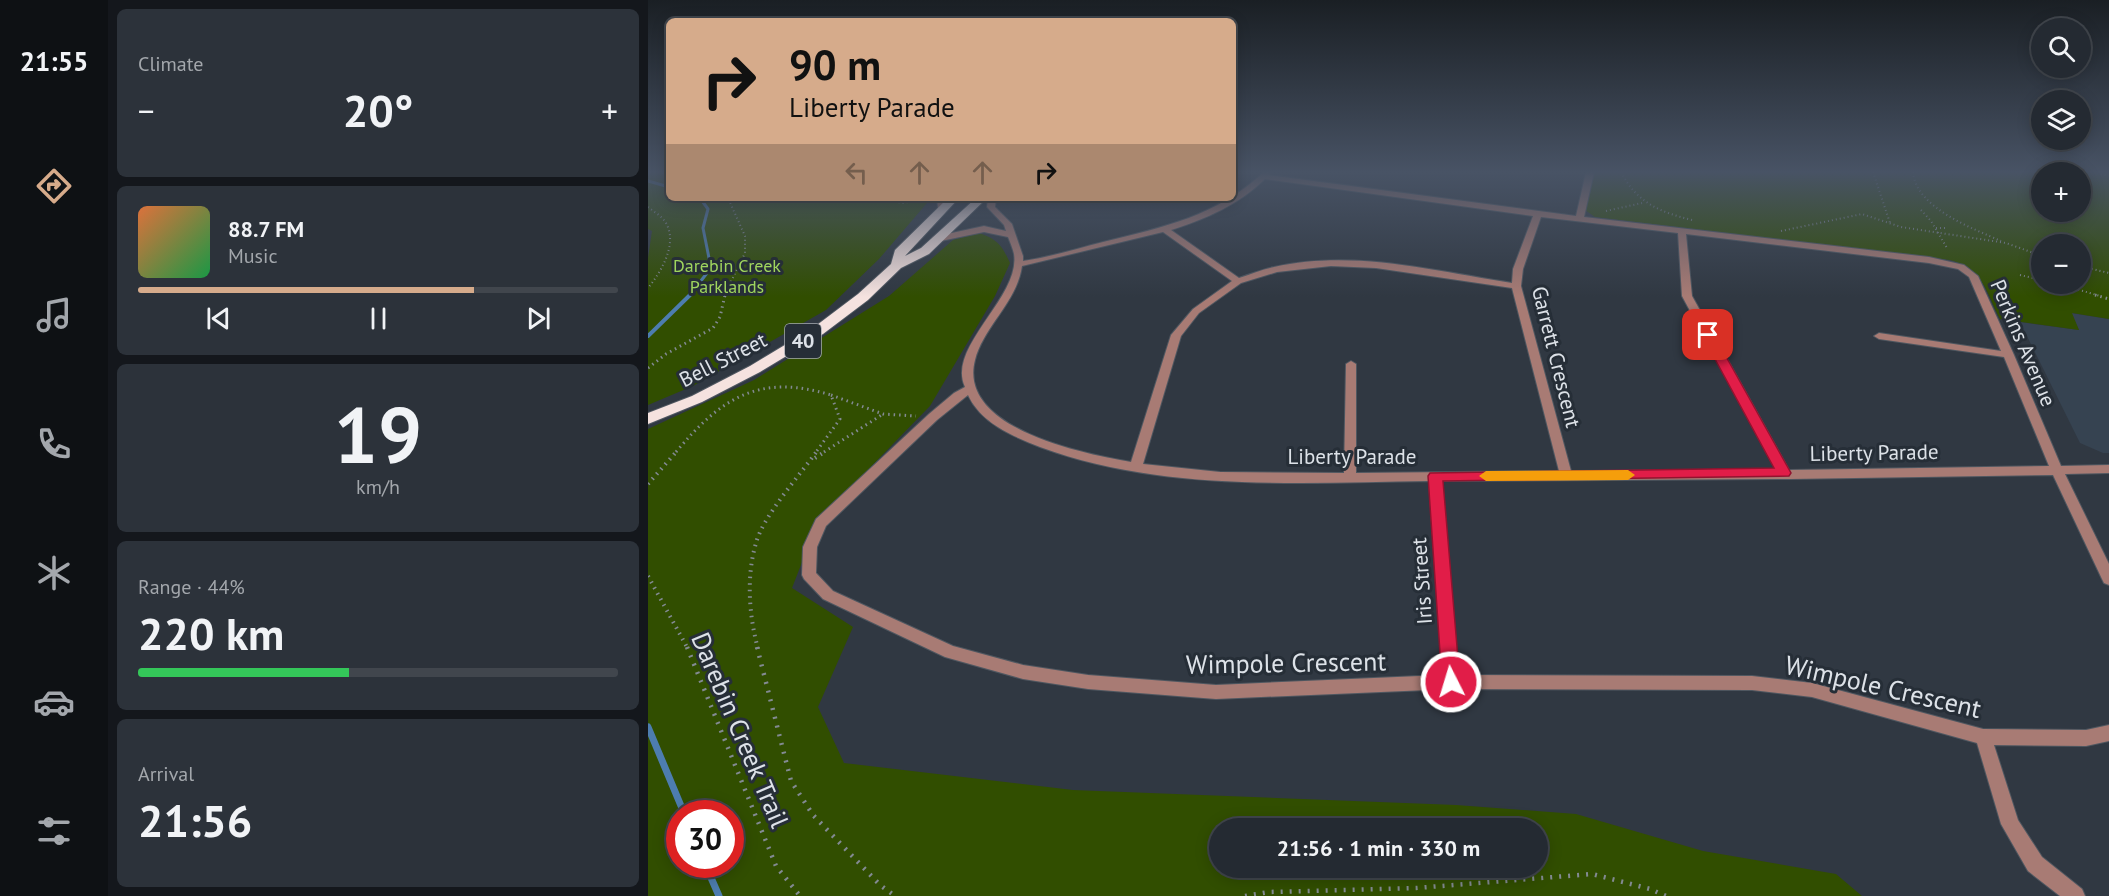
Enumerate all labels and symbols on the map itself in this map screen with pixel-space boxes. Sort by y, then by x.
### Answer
park label: Darebin Creek Parklands [673,254,781,298]
street label: Perkins Avenue [1985,275,2062,410]
street label: Garrett Crescent [1526,283,1587,430]
pin [1682,309,1733,360]
road number: 40 [785,324,821,358]
street label: Bell Street [675,326,771,393]
street label: Liberty Parade [1809,438,1939,467]
street label: Liberty Parade [1288,443,1416,470]
street label: Iris Street [1405,537,1438,625]
street label: Darebin Creek Trail [684,627,797,833]
street label: Wimpole Crescent [1186,644,1387,681]
street label: Wimpole Crescent [1782,648,1985,725]
position arrow [1419,650,1483,714]
speed limit sign: 30 [666,800,744,878]

